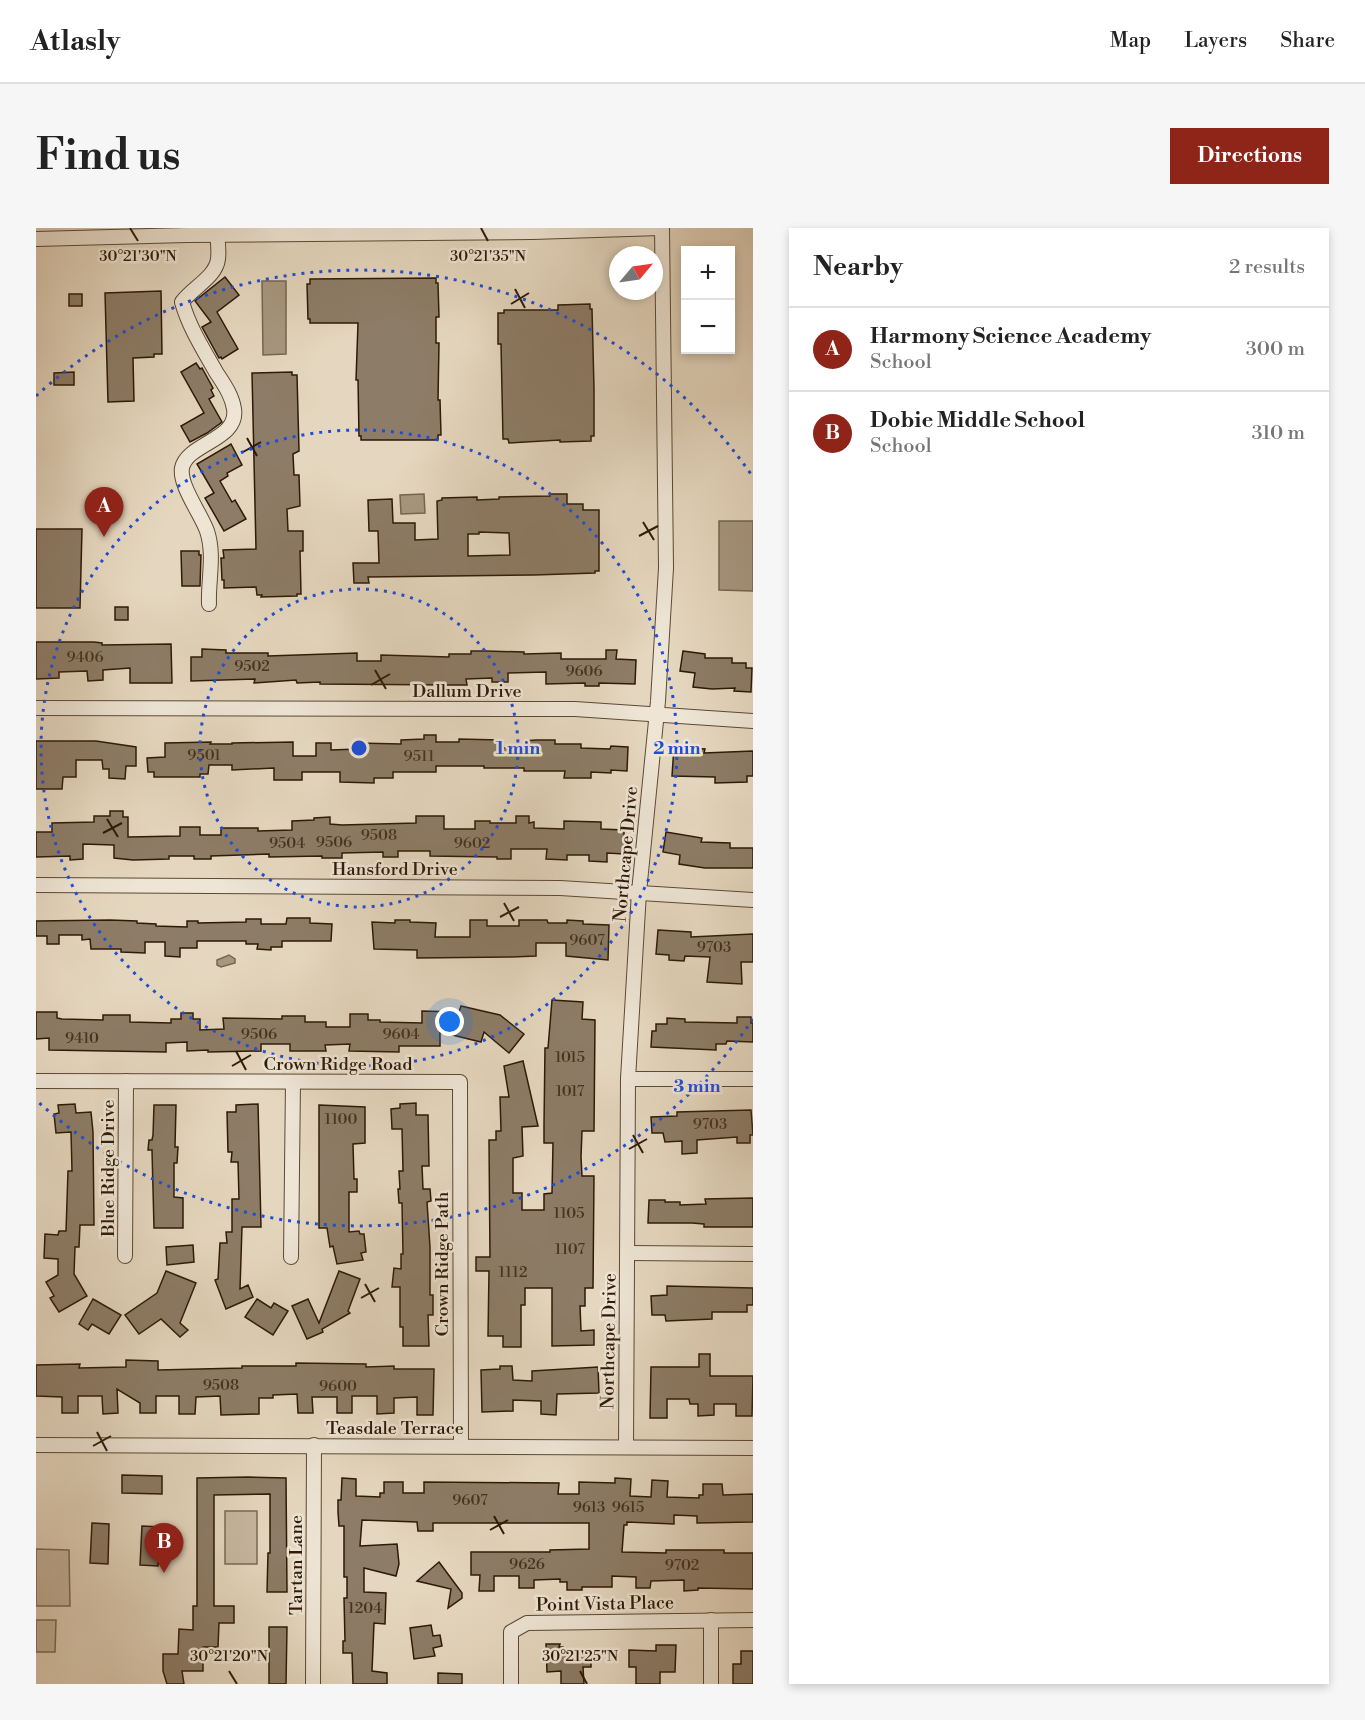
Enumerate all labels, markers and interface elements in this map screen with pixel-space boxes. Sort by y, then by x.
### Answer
text: Atlasly [30,24,120,59]
text: Map [1110,28,1151,54]
text: Layers [1184,28,1247,54]
text: Share [1280,28,1335,54]
button: Directions [1170,128,1329,184]
text: Find us [36,130,180,183]
north arrow [609,246,663,300]
map controls [681,246,735,354]
button: + [681,246,735,300]
text: 30°21'30"N [99,247,177,266]
text: 30°21'35"N [450,247,526,266]
text: Nearby [813,251,903,283]
text: 2 results [1229,255,1305,280]
button: − [681,300,735,354]
text: Harmony Science Academy [870,323,1151,350]
text: A [825,337,840,362]
text: 300 m [1246,337,1305,362]
text: School [870,350,932,375]
text: Dobie Middle School [870,407,1085,434]
text: B [825,421,840,446]
text: 310 m [1252,421,1305,446]
text: School [870,434,932,459]
pin: A [84,488,124,537]
house number: 9406 [67,648,104,667]
house number: 9502 [234,657,270,676]
house number: 9606 [565,662,603,681]
street label: Dallum Drive [412,680,522,703]
text: 1 min [496,737,540,760]
text: 2 min [653,737,701,760]
centre of rings [349,738,369,758]
house number: 9501 [187,746,221,765]
house number: 9511 [404,747,435,766]
street label: Northcape Drive [609,785,643,923]
house number: 9508 [361,826,397,845]
house number: 9506 [316,833,352,852]
house number: 9504 [269,834,305,853]
house number: 9602 [454,834,490,853]
street label: Hansford Drive [332,858,458,881]
house number: 9607 [569,931,605,950]
house number: 9703 [697,938,731,957]
your location [435,1007,464,1036]
house number: 9506 [241,1025,277,1044]
house number: 9604 [382,1025,420,1044]
house number: 9410 [65,1029,99,1048]
house number: 1015 [555,1048,585,1067]
street label: Crown Ridge Road [264,1053,413,1076]
text: 3 min [674,1075,720,1098]
house number: 1017 [556,1082,585,1101]
street label: Blue Ridge Drive [97,1099,120,1238]
house number: 1100 [325,1110,357,1129]
house number: 9703 [693,1115,727,1134]
street label: Crown Ridge Path [431,1191,454,1336]
house number: 1105 [553,1204,585,1223]
house number: 1107 [555,1240,586,1259]
house number: 1112 [498,1263,528,1282]
street label: Northcape Drive [596,1273,622,1409]
house number: 9508 [203,1376,239,1395]
house number: 9600 [319,1377,357,1396]
street label: Teasdale Terrace [326,1417,464,1440]
house number: 9607 [452,1491,488,1510]
house number: 9613 [573,1498,605,1517]
house number: 9615 [612,1498,644,1517]
street label: Tartan Lane [285,1515,308,1615]
pin: B [144,1524,184,1573]
house number: 9626 [509,1555,545,1574]
house number: 9702 [665,1556,699,1575]
street label: Point Vista Place [536,1591,674,1617]
house number: 1204 [348,1599,382,1618]
text: 30°21'20"N [190,1647,268,1666]
text: 30°21'25"N [542,1647,618,1666]

